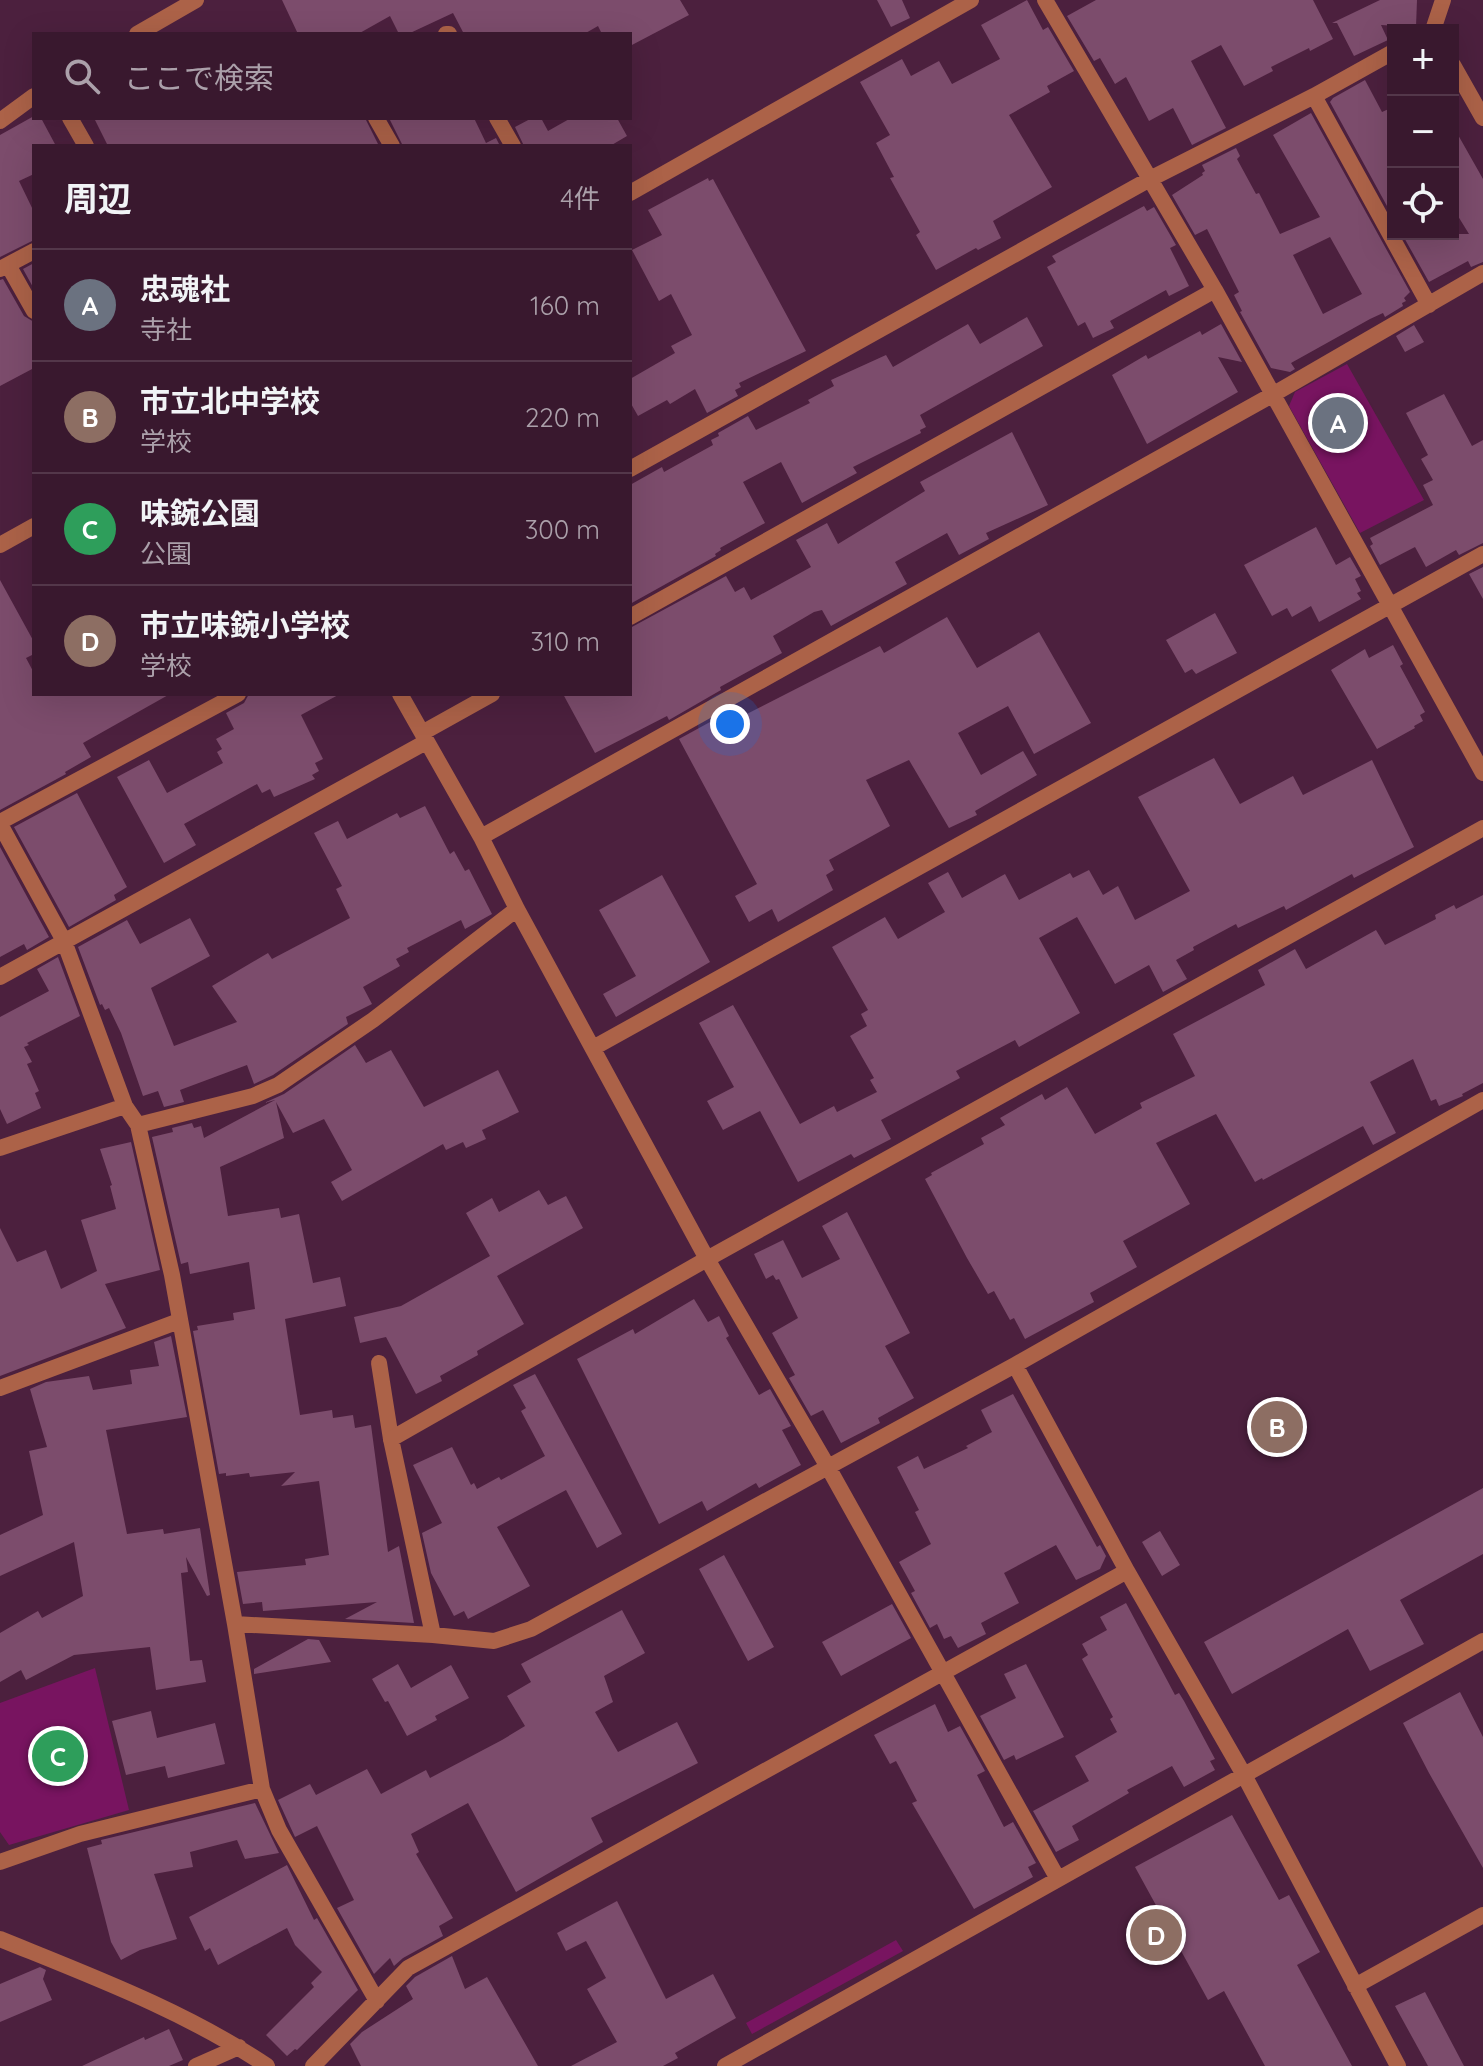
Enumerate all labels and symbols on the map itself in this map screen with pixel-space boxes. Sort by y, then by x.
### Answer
pin: A [1312,393,1364,453]
your location [710,704,750,744]
pin: B [1251,1397,1303,1457]
pin: C [32,1726,84,1786]
pin: D [1130,1905,1182,1965]

